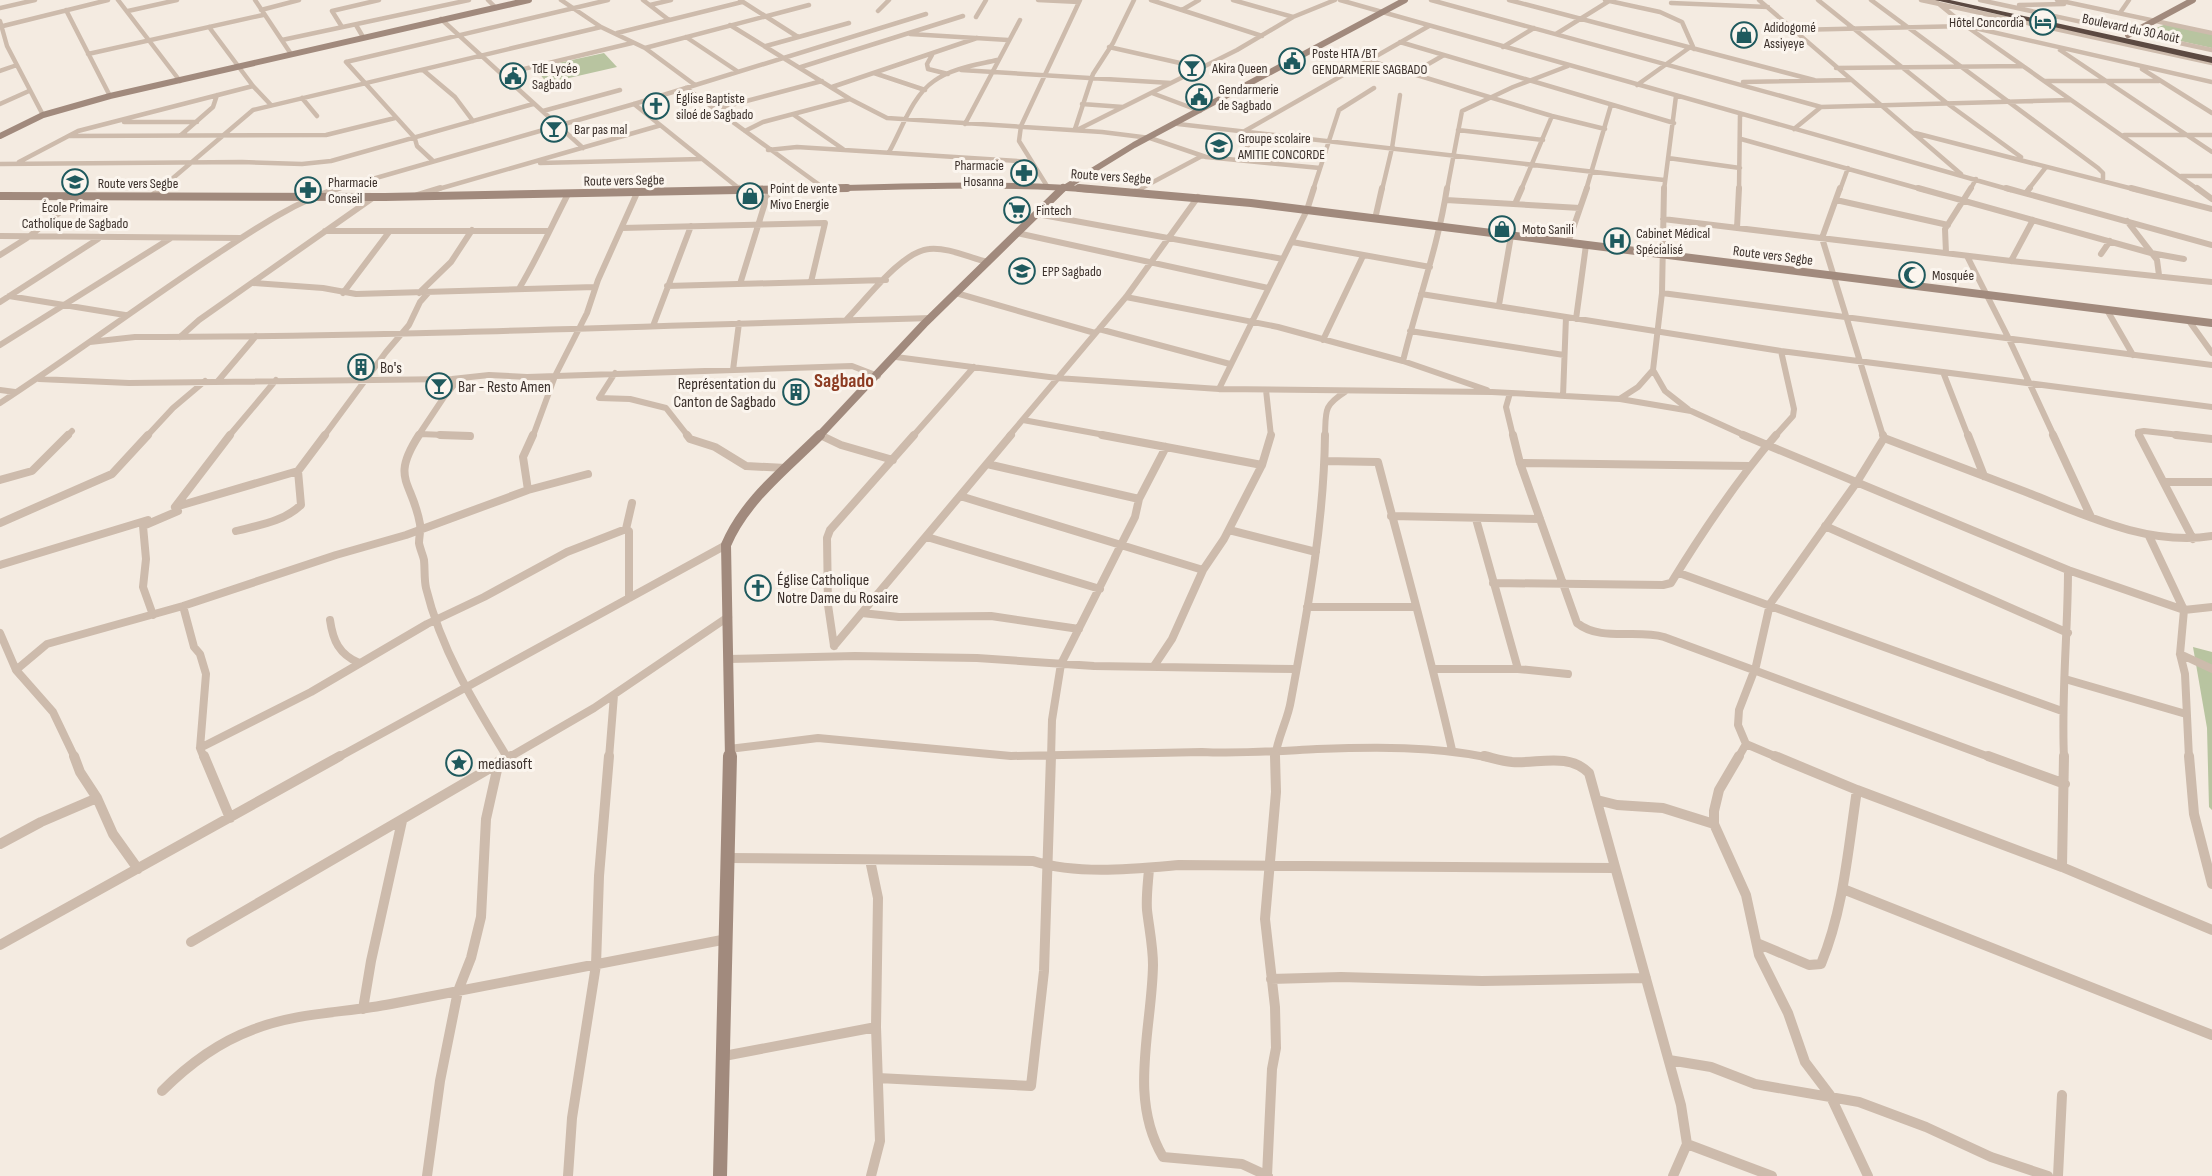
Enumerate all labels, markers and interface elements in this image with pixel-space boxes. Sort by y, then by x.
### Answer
hotel icon: Hôtel Concordia [2028,7,2058,37]
street label: Boulevard du 30 Août [2081,10,2181,47]
place label: Hôtel Concordia [1949,14,2024,31]
place label: Adidogomé Assiyeye [1763,19,1816,52]
shop icon: Adidogomé Assiyeye [1729,20,1759,50]
place label: Poste HTA /BT GENDARMERIE SAGBADO [1312,45,1427,78]
public building icon: Poste HTA /BT GENDARMERIE SAGBADO [1277,46,1307,76]
bar icon: Akira Queen [1177,53,1207,83]
place label: TdE Lycée Sagbado [532,60,578,93]
place label: Akira Queen [1211,60,1268,77]
public building icon: TdE Lycée Sagbado [498,61,528,91]
place label: Gendarmerie de Sagbado [1218,81,1279,114]
public building icon: Gendarmerie de Sagbado [1184,82,1214,112]
place label: Église Baptiste siloé de Sagbado [676,90,754,123]
church icon: Église Baptiste siloé de Sagbado [641,91,671,121]
bar icon: Bar pas mal [539,114,569,144]
place label: Bar pas mal [574,121,627,138]
place label: Groupe scolaire AMITIE CONCORDE [1237,130,1325,163]
school or university icon: Groupe scolaire AMITIE CONCORDE [1204,131,1234,161]
place label: Pharmacie Hosanna [954,157,1004,190]
pharmacy icon: Pharmacie Hosanna [1009,158,1039,188]
street label: Route vers Segbe [1070,165,1152,188]
school or university icon: École Primaire Catholique de Sagbado [60,167,90,197]
street label: Route vers Segbe [584,171,664,190]
place label: Pharmacie Conseil [328,174,378,207]
street label: Route vers Segbe [98,175,178,192]
pharmacy icon: Pharmacie Conseil [293,175,323,205]
place label: Point de vente Mivo Energie [770,180,837,213]
shop icon: Point de vente Mivo Energie [735,181,765,211]
supermarket icon: Fintech [1002,195,1032,225]
place label: École Primaire Catholique de Sagbado [22,199,128,232]
place label: Fintech [1036,202,1072,219]
shop icon: Moto Sanili [1487,214,1517,244]
place label: Moto Sanili [1522,221,1574,238]
place label: Cabinet Médical Spécialisé [1636,225,1710,258]
hospital icon: Cabinet Médical Spécialisé [1602,226,1632,256]
street label: Route vers Segbe [1732,242,1814,269]
school or university icon: EPP Sagbado [1007,256,1037,286]
mosque icon: Mosquée [1897,260,1927,290]
place label: EPP Sagbado [1042,263,1102,280]
place label: Mosquée [1932,267,1974,284]
building icon: Bo's [346,352,376,382]
place label: Bo's [380,359,402,378]
district label: Sagbado [814,369,874,393]
bar icon: Bar - Resto Amen [424,371,454,401]
place label: Représentation du Canton de Sagbado [673,375,776,412]
building icon: Représentation du Canton de Sagbado [781,377,811,407]
place label: Bar - Resto Amen [458,378,551,397]
place label: Église Catholique Notre Dame du Rosaire [777,571,899,608]
church icon: Église Catholique Notre Dame du Rosaire [743,573,773,603]
place icon: mediasoft [444,748,474,778]
place label: mediasoft [478,755,532,774]

